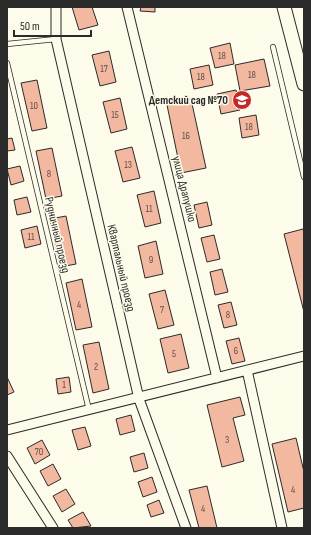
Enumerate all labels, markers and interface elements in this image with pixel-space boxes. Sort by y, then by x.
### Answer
scale bar [14,12,91,38]
text: 50 m [20,19,40,34]
house number: 18 [218,50,226,62]
house number: 17 [100,63,108,75]
house number: 18 [248,69,256,81]
house number: 18 [197,71,205,83]
school or university icon: Детский сад №70 [231,89,253,111]
place label: Детский сад №70 [149,93,228,108]
house number: 10 [30,100,38,112]
house number: 15 [111,109,119,121]
house number: 18 [245,121,253,133]
house number: 16 [182,130,190,142]
street label: улица Драпушко [169,154,199,224]
house number: 13 [124,159,132,171]
house number: 8 [47,168,51,180]
street label: Рудничный проезд [41,196,73,274]
house number: 11 [146,203,153,215]
street label: Квартальный проезд [104,223,138,313]
house number: 11 [28,231,35,243]
house number: 9 [149,254,153,266]
house number: 4 [77,299,81,311]
house number: 7 [160,304,164,316]
house number: 8 [226,309,230,321]
house number: 6 [234,345,238,357]
house number: 5 [172,348,176,360]
house number: 2 [94,361,98,373]
house number: 1 [62,379,66,391]
house number: 3 [225,434,229,446]
house number: 70 [35,446,43,458]
house number: 4 [291,484,295,496]
house number: 4 [201,503,205,515]

